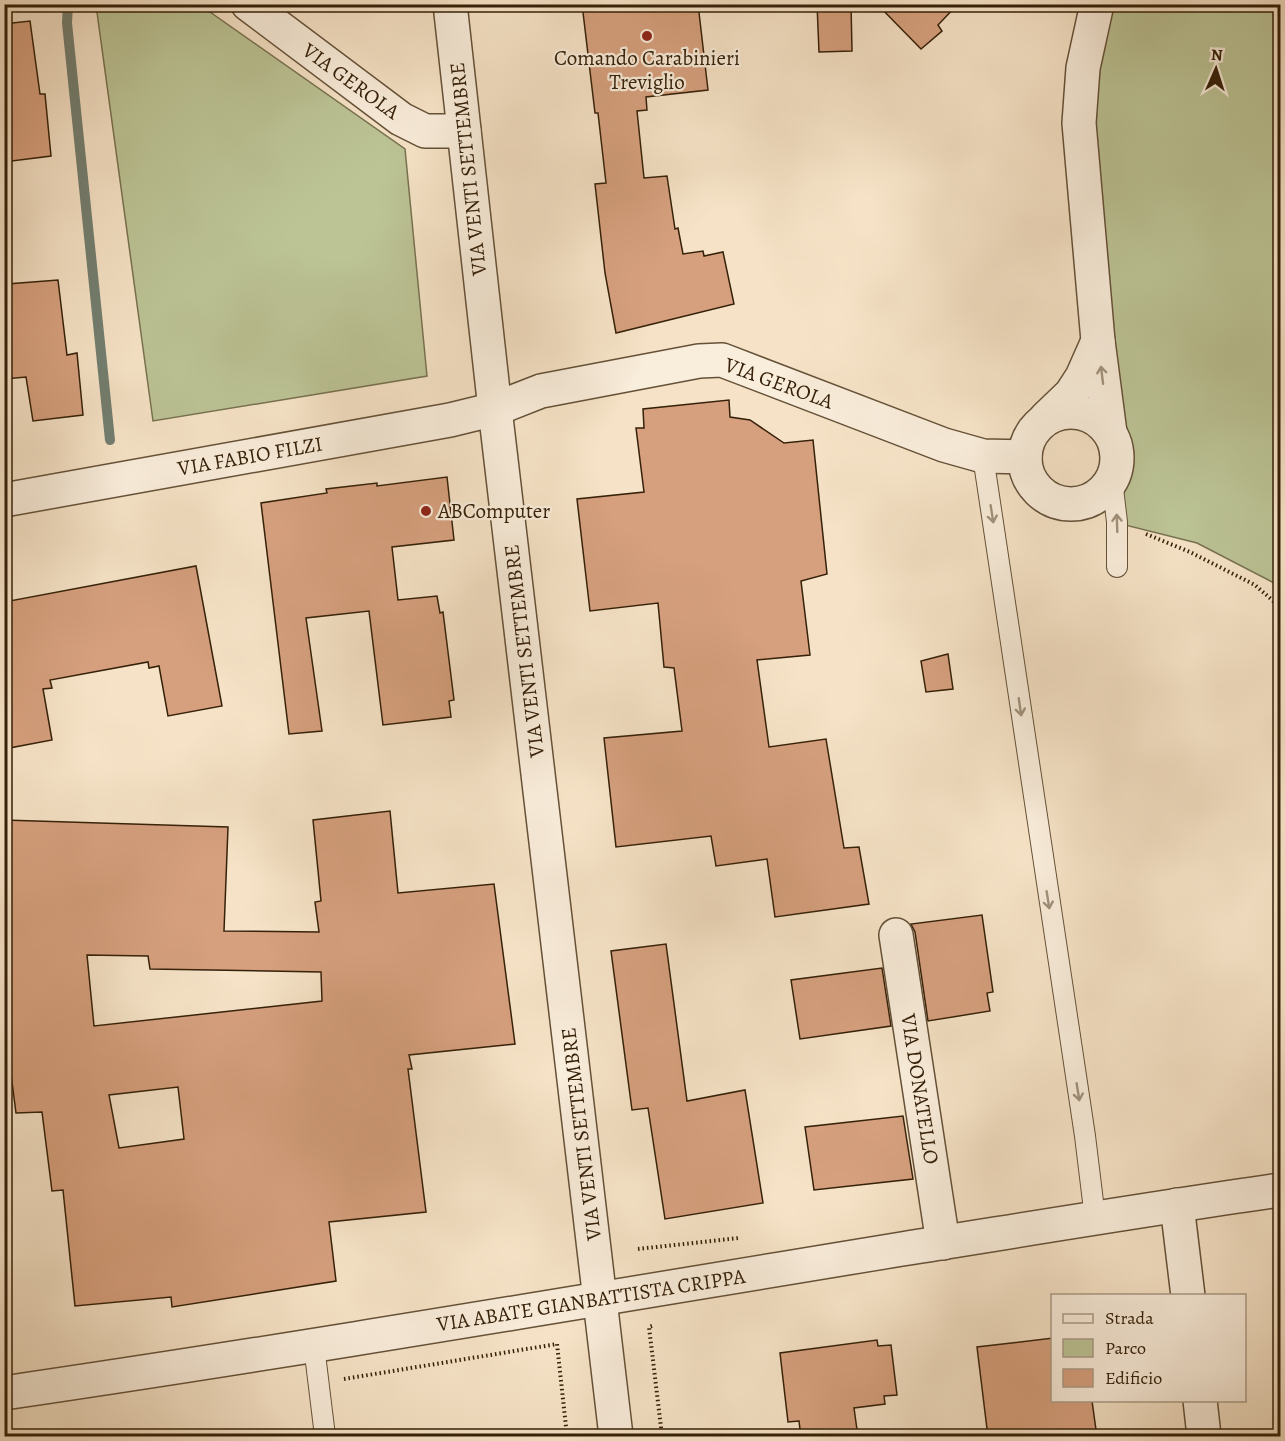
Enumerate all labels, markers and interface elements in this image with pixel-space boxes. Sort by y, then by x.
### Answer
marker: Comando Carabinieri Treviglio [640,29,654,43]
street label: VIA GEROLA [296,36,406,126]
north arrow [1186,39,1246,99]
place label: Comando Carabinieri Treviglio [554,44,740,96]
text: N [1210,44,1223,66]
street label: VIA VENTI SETTEMBRE [443,61,493,278]
street label: VIA GEROLA [720,350,838,416]
one-way arrow [1097,365,1108,385]
street label: VIA FABIO FILZI [174,429,325,483]
place label: ABComputer [437,497,550,525]
one-way arrow [986,503,997,523]
marker: ABComputer [419,504,433,518]
one-way arrow [1111,514,1123,534]
street label: VIA VENTI SETTEMBRE [497,543,551,760]
one-way arrow [1015,696,1026,716]
one-way arrow [1043,889,1054,909]
street label: VIA DONATELLO [894,1011,946,1166]
street label: VIA VENTI SETTEMBRE [554,1026,608,1243]
one-way arrow [1073,1082,1084,1102]
street label: VIA ABATE GIANBATTISTA CRIPPA [434,1262,748,1338]
legend [1051,1294,1246,1402]
text: Strada [1105,1306,1154,1330]
text: Parco [1105,1336,1146,1360]
text: Edificio [1105,1366,1162,1390]

